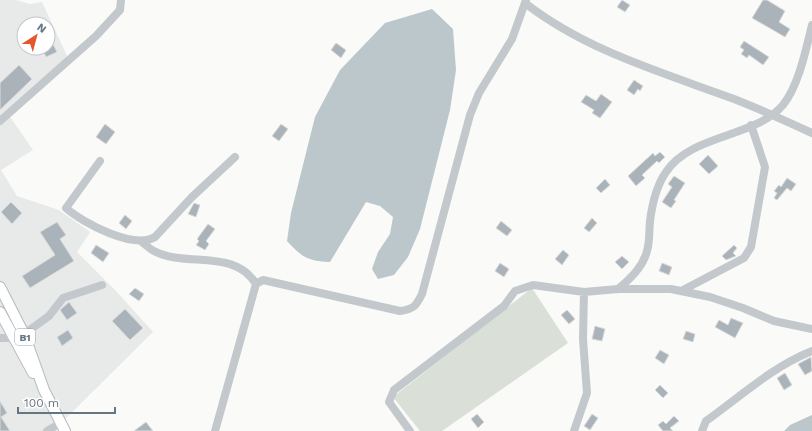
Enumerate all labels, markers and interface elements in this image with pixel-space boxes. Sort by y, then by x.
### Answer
north arrow [16,16,56,56]
text: N [34,21,49,36]
road number: B1 [15,329,35,345]
scale bar [18,389,115,415]
text: 100 m [24,396,59,410]

